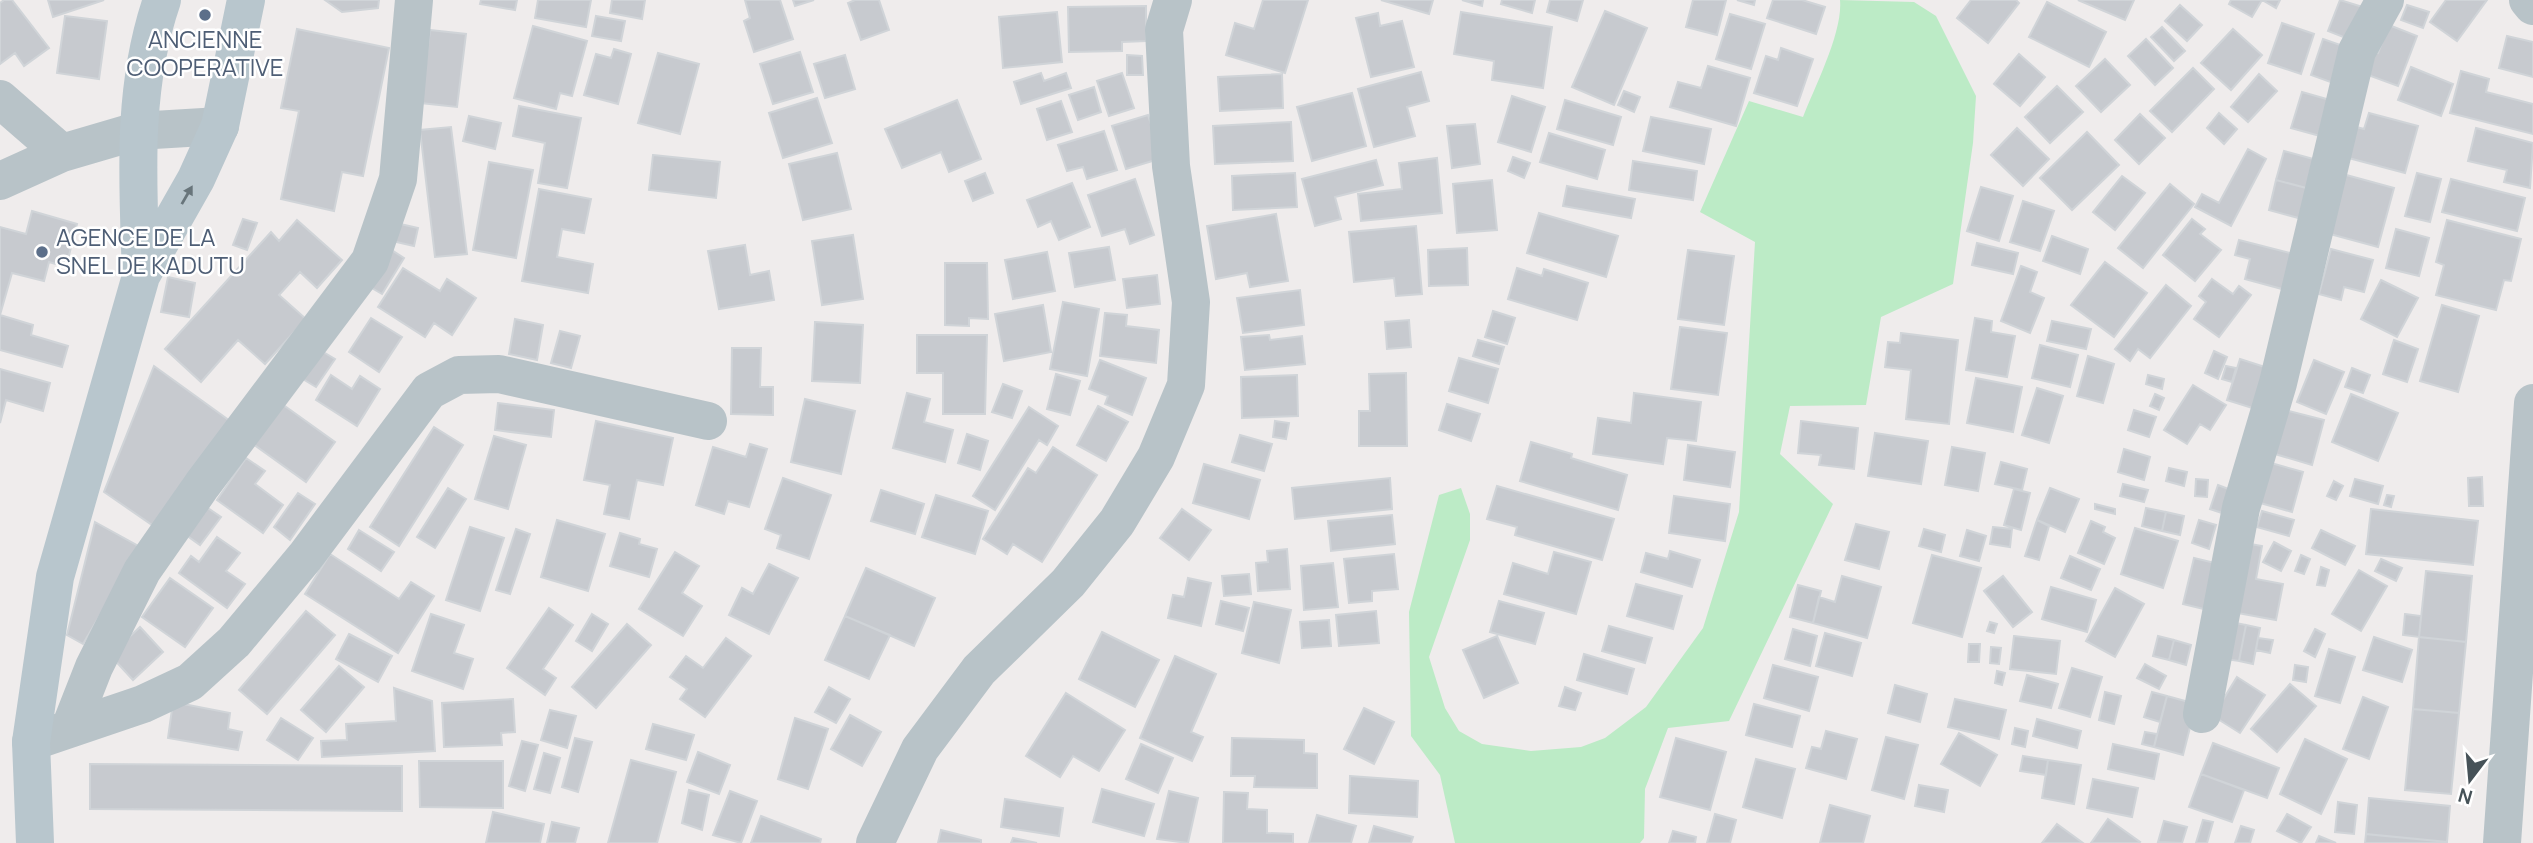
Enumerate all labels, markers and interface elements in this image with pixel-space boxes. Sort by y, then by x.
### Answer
marker: ANCIENNE COOPERATIVE [197,7,213,23]
place label: ANCIENNE COOPERATIVE [126,22,284,83]
one-way arrow [181,185,193,205]
place label: AGENCE DE LA SNEL DE KADUTU [56,220,245,281]
marker: AGENCE DE LA SNEL DE KADUTU [34,244,50,260]
north arrow [2435,745,2505,815]
text: N [2455,782,2475,811]

